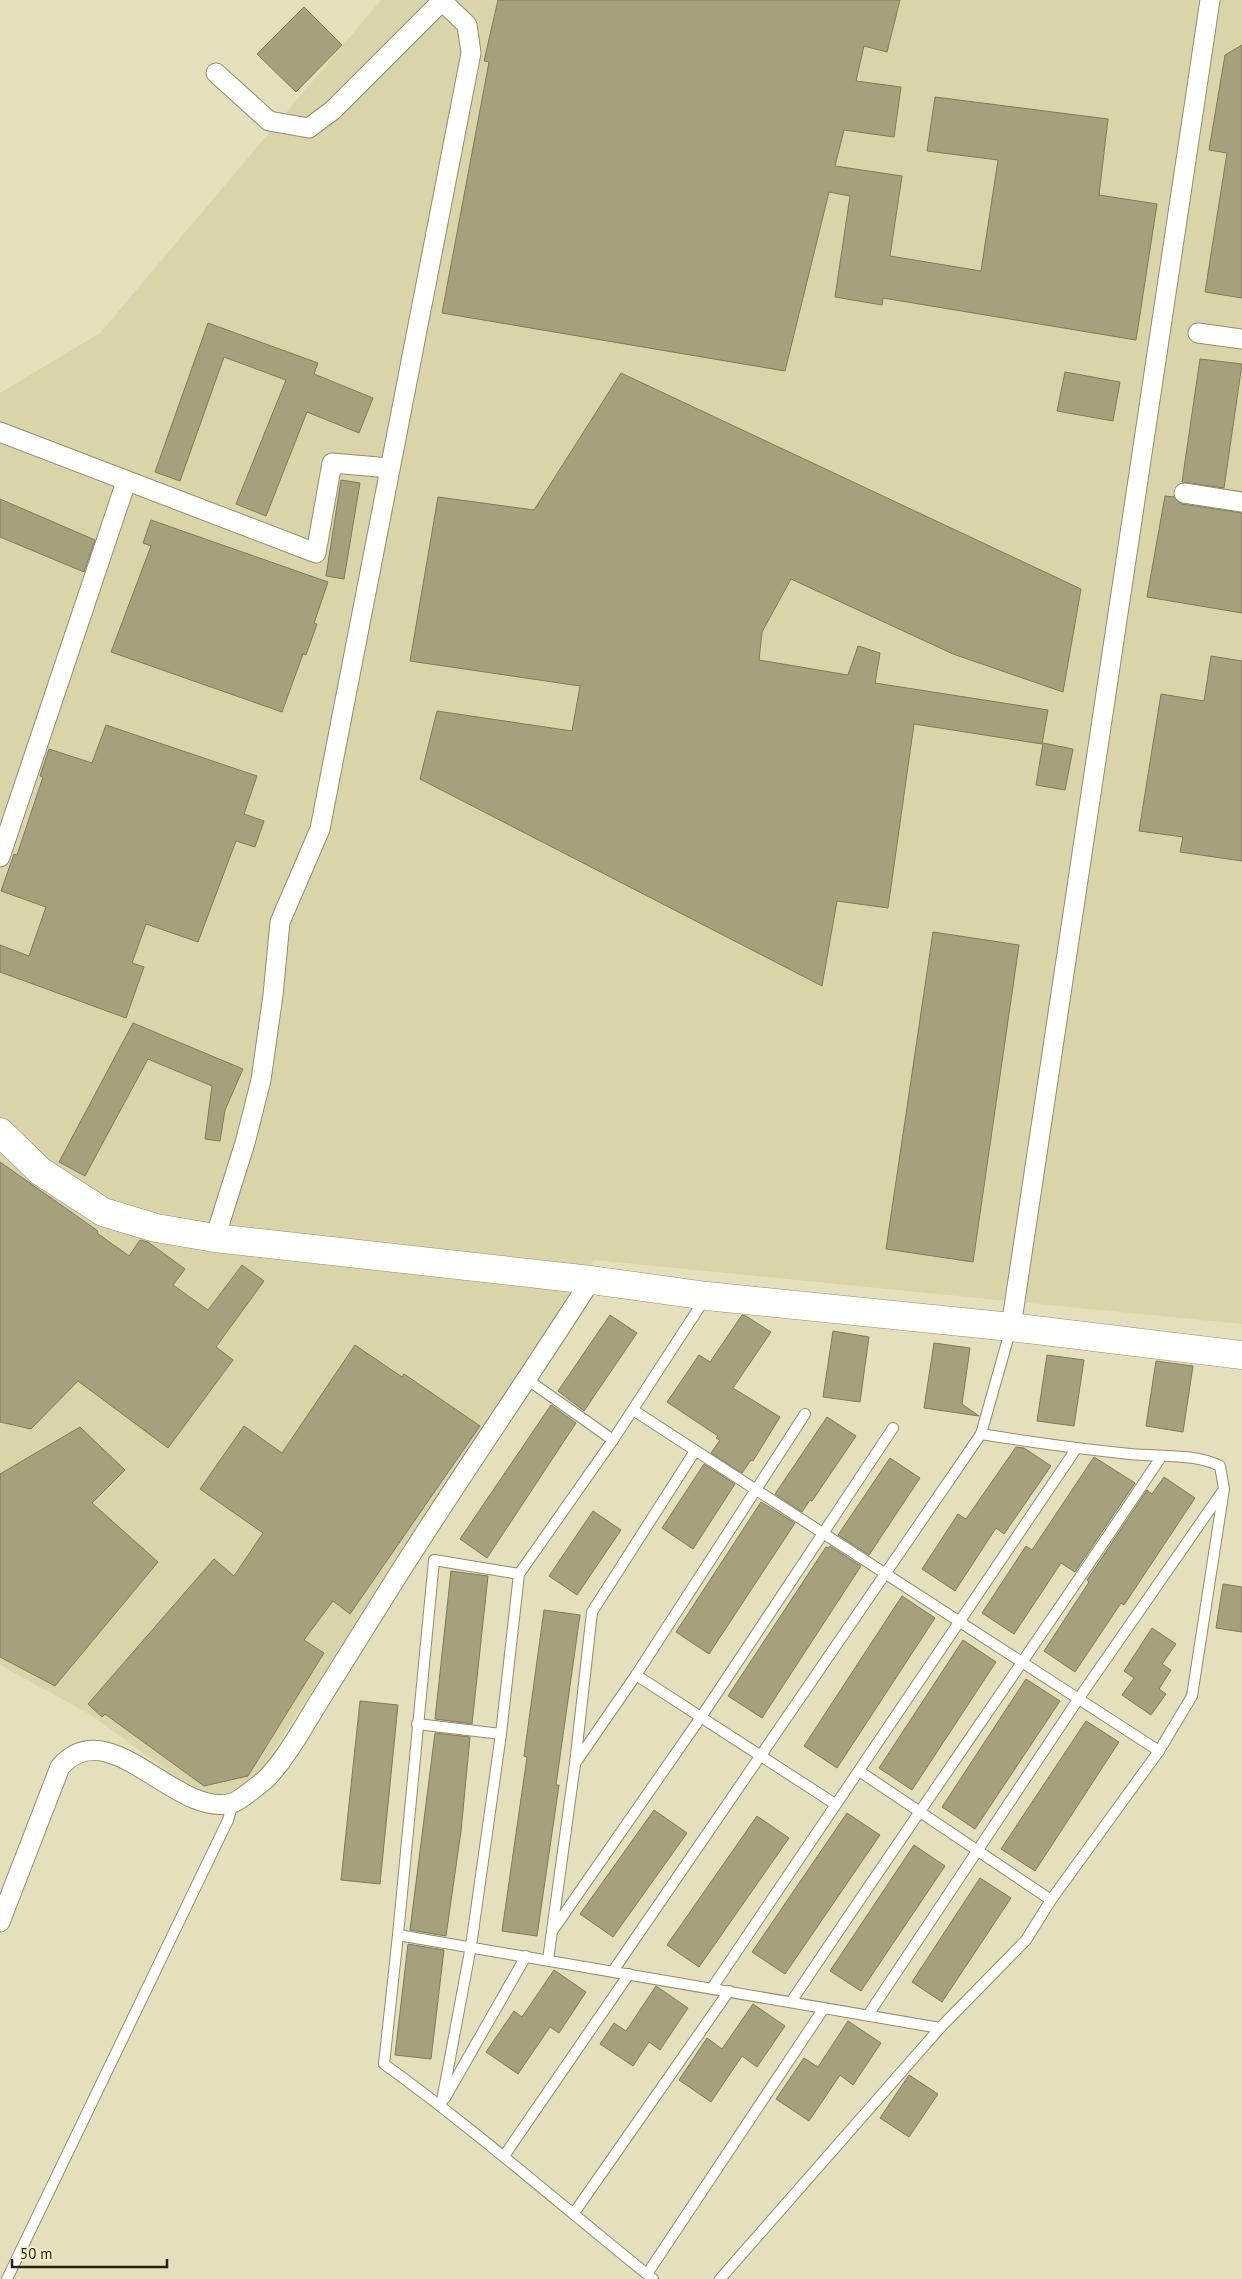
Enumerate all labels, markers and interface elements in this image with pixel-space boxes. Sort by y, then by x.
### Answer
scale bar [12,2236,168,2268]
text: 50 m [20,2244,53,2263]

